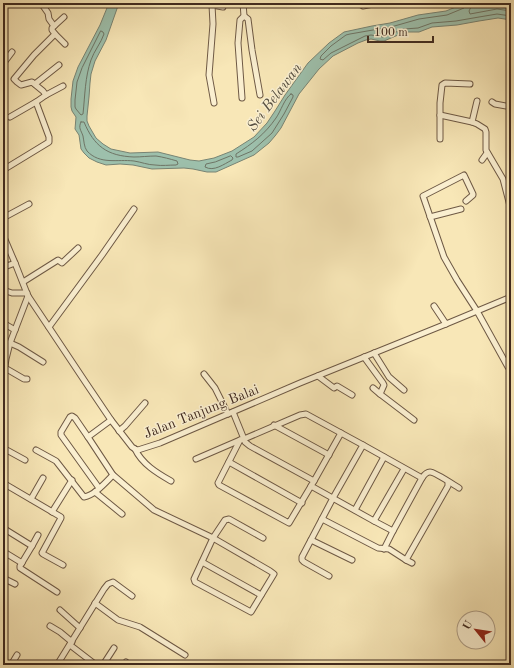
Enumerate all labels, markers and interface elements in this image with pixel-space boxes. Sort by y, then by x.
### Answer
scale bar [368,18,433,44]
text: 100 m [374,27,408,39]
water label: Sei Belawan [245,61,306,135]
street label: Jalan Tanjung Balai [142,382,261,441]
north arrow [456,610,496,650]
text: U [462,619,476,632]

